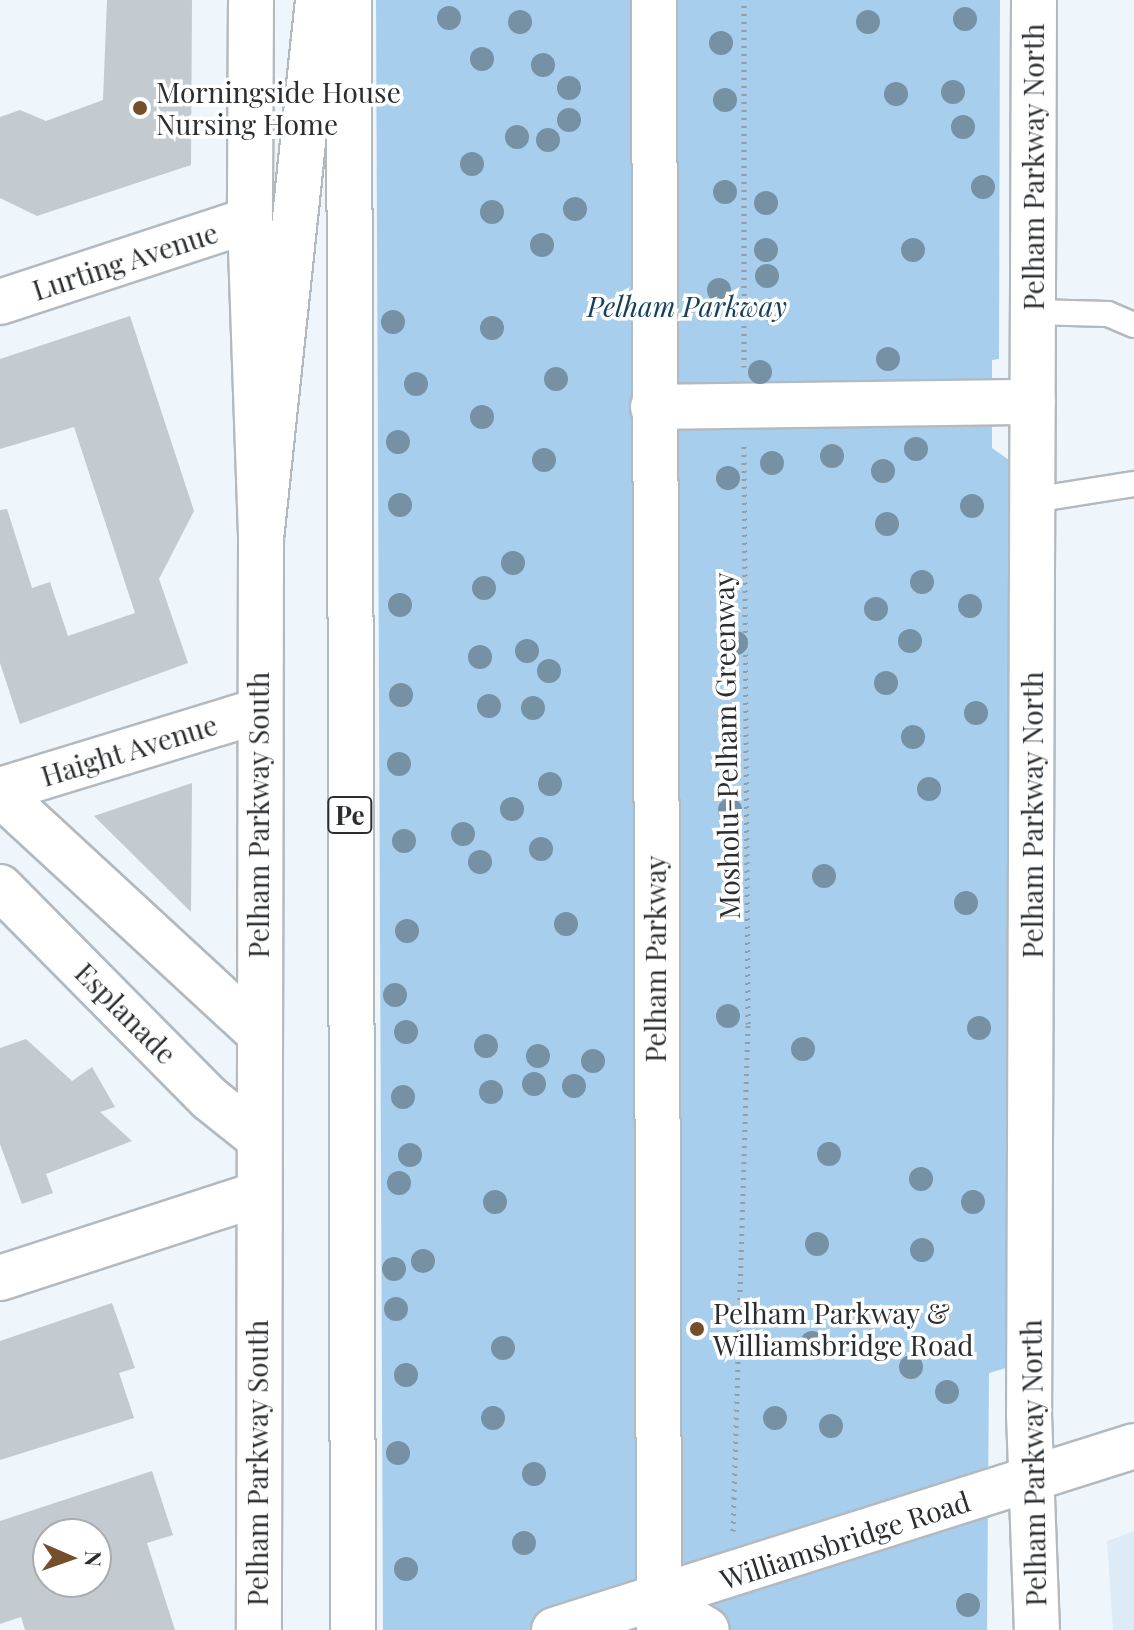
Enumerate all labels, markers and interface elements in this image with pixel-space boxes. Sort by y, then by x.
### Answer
street label: Pelham Parkway North [1016,23,1050,311]
place label: Morningside House Nursing Home [156,75,401,141]
marker: Morningside House Nursing Home [131,99,149,117]
street label: Lurting Avenue [28,215,222,307]
park label: Pelham Parkway [587,289,787,323]
street label: Mosholu-Pelham Greenway [706,572,746,920]
street label: Pelham Parkway South [241,671,275,959]
street label: Pelham Parkway North [1015,671,1049,959]
street label: Haight Avenue [36,707,222,793]
road number: Pe [326,793,374,837]
street label: Pelham Parkway [638,855,672,1063]
street label: Esplanade [69,956,183,1070]
place label: Pelham Parkway & Williamsbridge Road [713,1296,973,1362]
street label: Pelham Parkway South [240,1319,274,1607]
street label: Pelham Parkway North [1014,1319,1052,1607]
marker: Pelham Parkway & Williamsbridge Road [688,1320,706,1338]
street label: Williamsbridge Road [716,1484,974,1596]
north arrow [32,1518,112,1598]
text: N [79,1550,109,1567]

